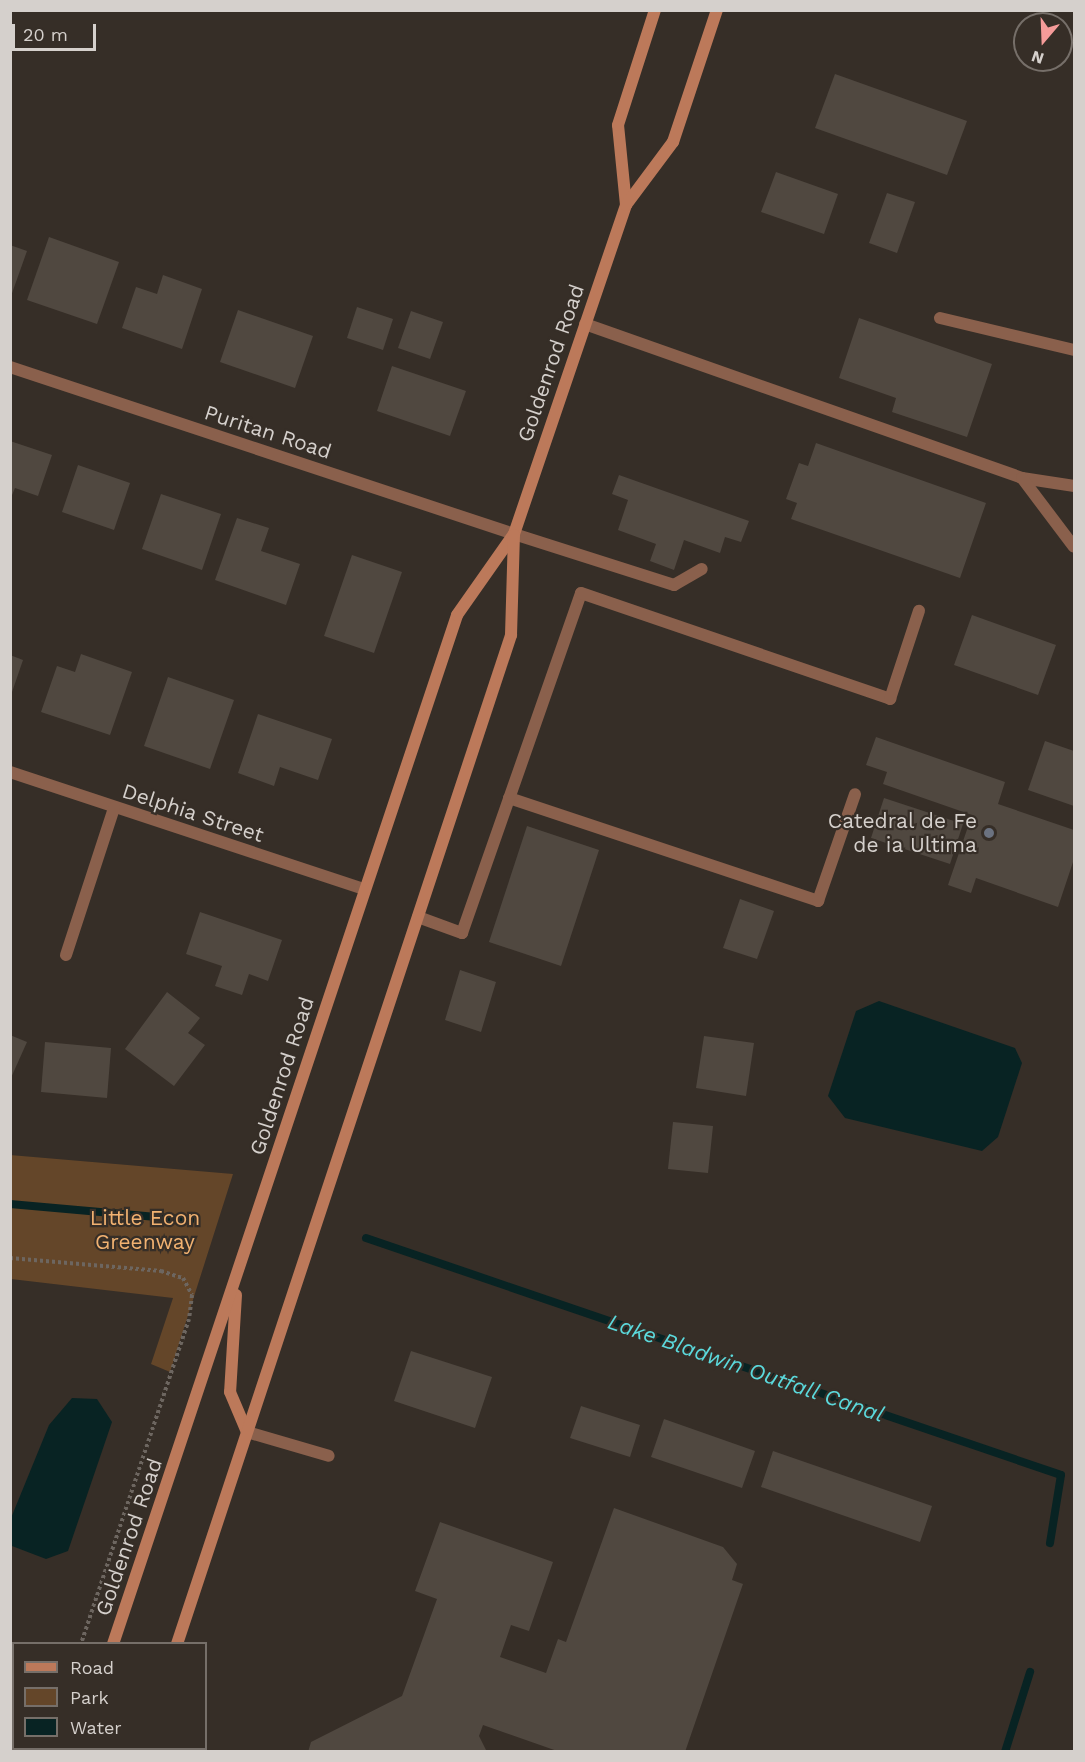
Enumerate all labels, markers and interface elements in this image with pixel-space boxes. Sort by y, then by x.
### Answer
scale bar [15,12,99,50]
north arrow [1013,12,1073,72]
text: 20 m [23,24,68,45]
text: N [1029,47,1046,69]
street label: Goldenrod Road [512,281,590,445]
street label: Puritan Road [201,400,335,464]
street label: Delphia Street [119,778,267,848]
place label: Catedral de Fe de ia Ultima [827,808,977,858]
marker: Catedral de Fe de ia Ultima [982,826,996,840]
street label: Goldenrod Road [245,994,319,1158]
park label: Little Econ Greenway [90,1205,200,1255]
water label: Lake Bladwin Outfall Canal [604,1308,888,1428]
street label: Goldenrod Road [90,1455,168,1619]
legend [12,1642,207,1750]
text: Road [70,1657,114,1678]
text: Park [70,1687,109,1708]
text: Water [70,1717,122,1738]

